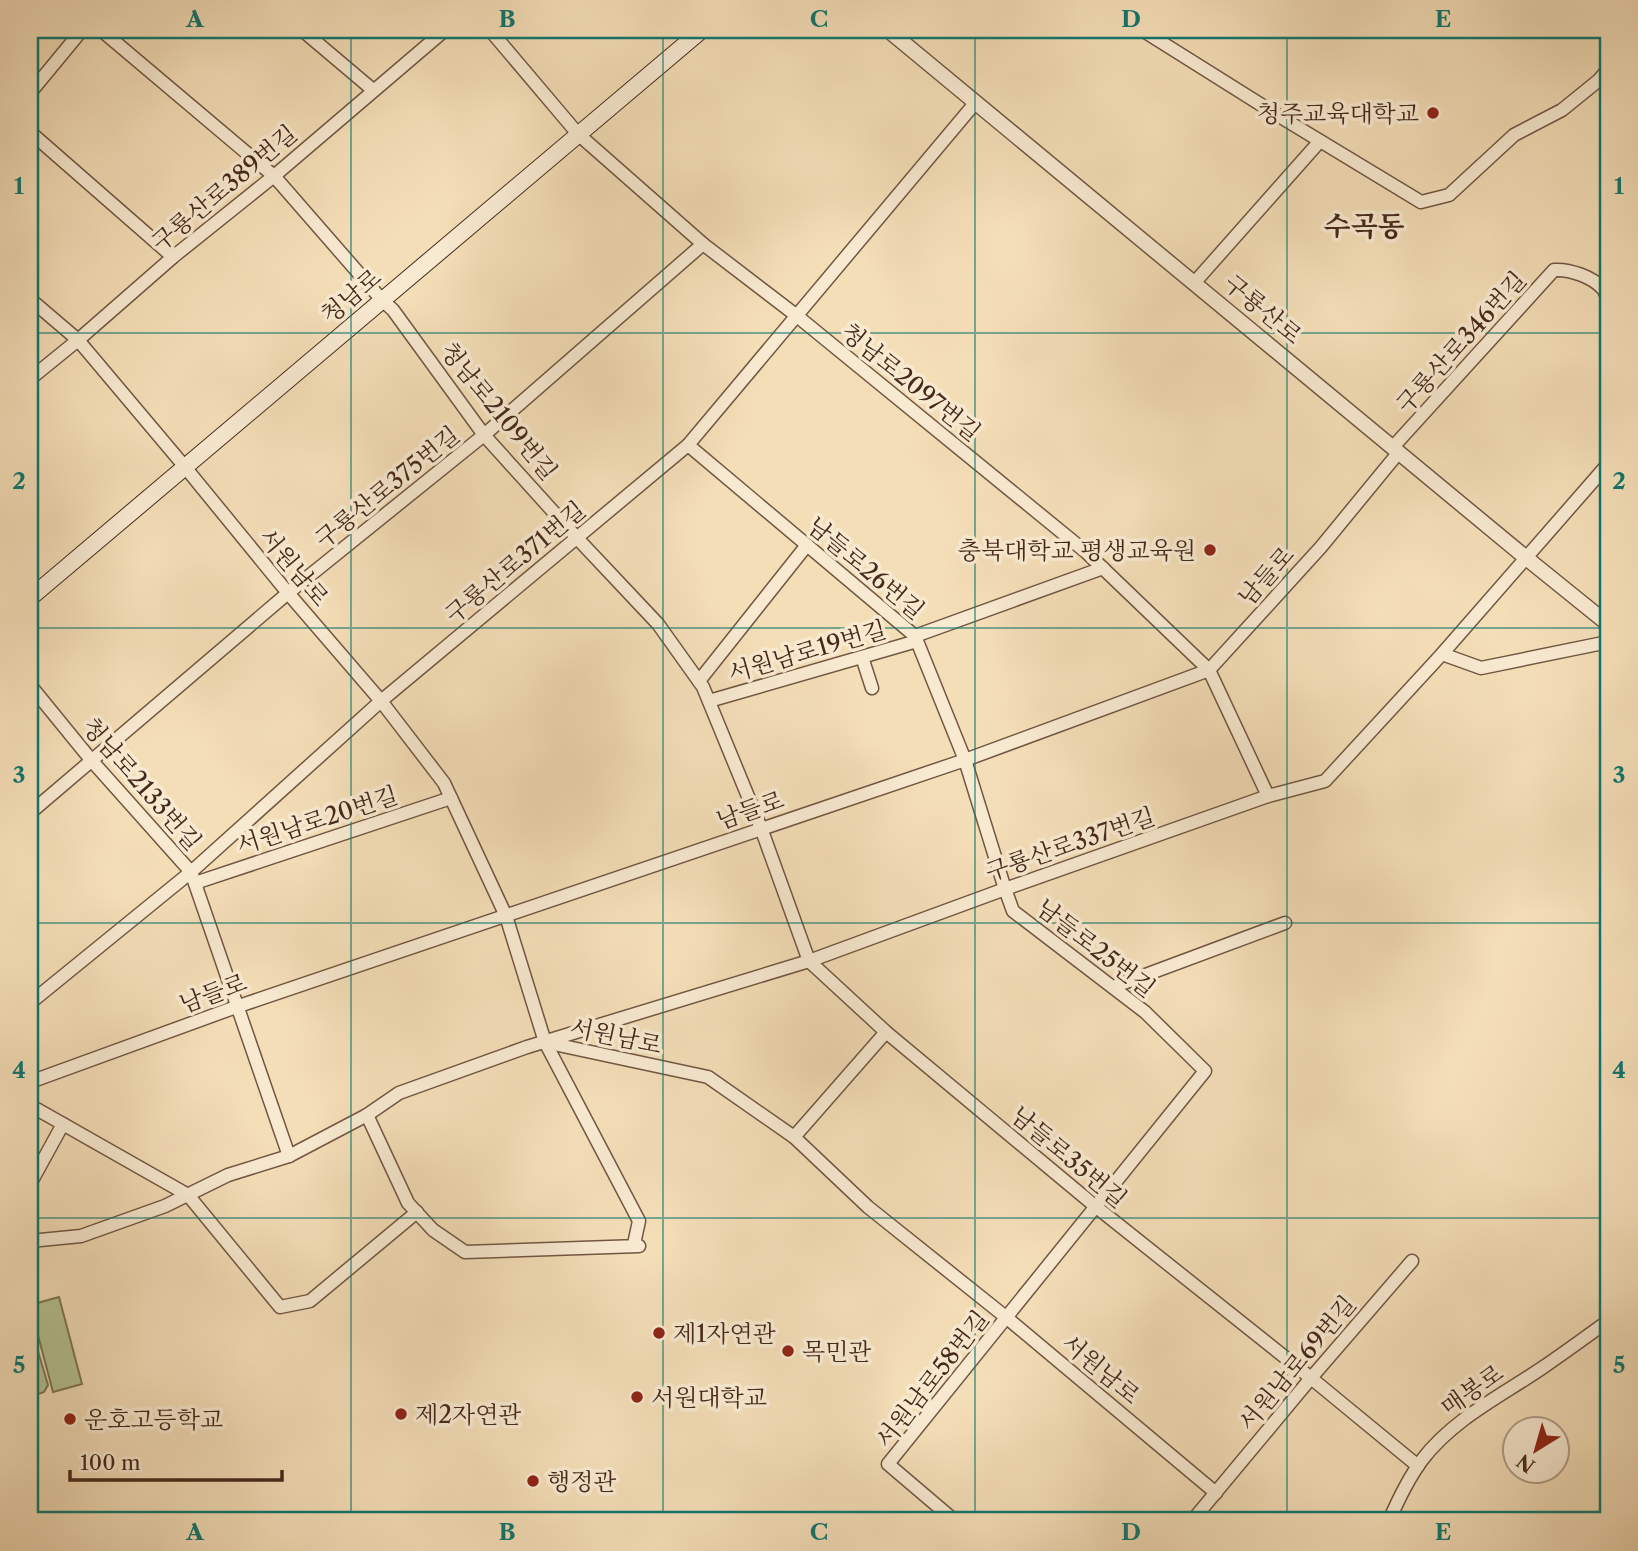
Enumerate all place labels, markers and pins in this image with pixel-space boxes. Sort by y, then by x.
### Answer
place label: 청주교육대학교 [1257,99,1419,128]
marker: 청주교육대학교 [1425,105,1441,121]
place label: 충북대학교 평생교육원 [958,536,1196,565]
marker: 충북대학교 평생교육원 [1202,542,1218,558]
place label: 제1자연관 [673,1319,776,1348]
marker: 제1자연관 [651,1325,667,1341]
place label: 목민관 [802,1337,872,1366]
marker: 목민관 [780,1343,796,1359]
place label: 서원대학교 [651,1383,767,1412]
marker: 서원대학교 [629,1389,645,1405]
place label: 제2자연관 [415,1400,522,1429]
place label: 운호고등학교 [84,1405,223,1434]
marker: 제2자연관 [393,1406,409,1422]
marker: 운호고등학교 [62,1411,78,1427]
place label: 행정관 [547,1467,617,1496]
marker: 행정관 [525,1473,541,1489]

